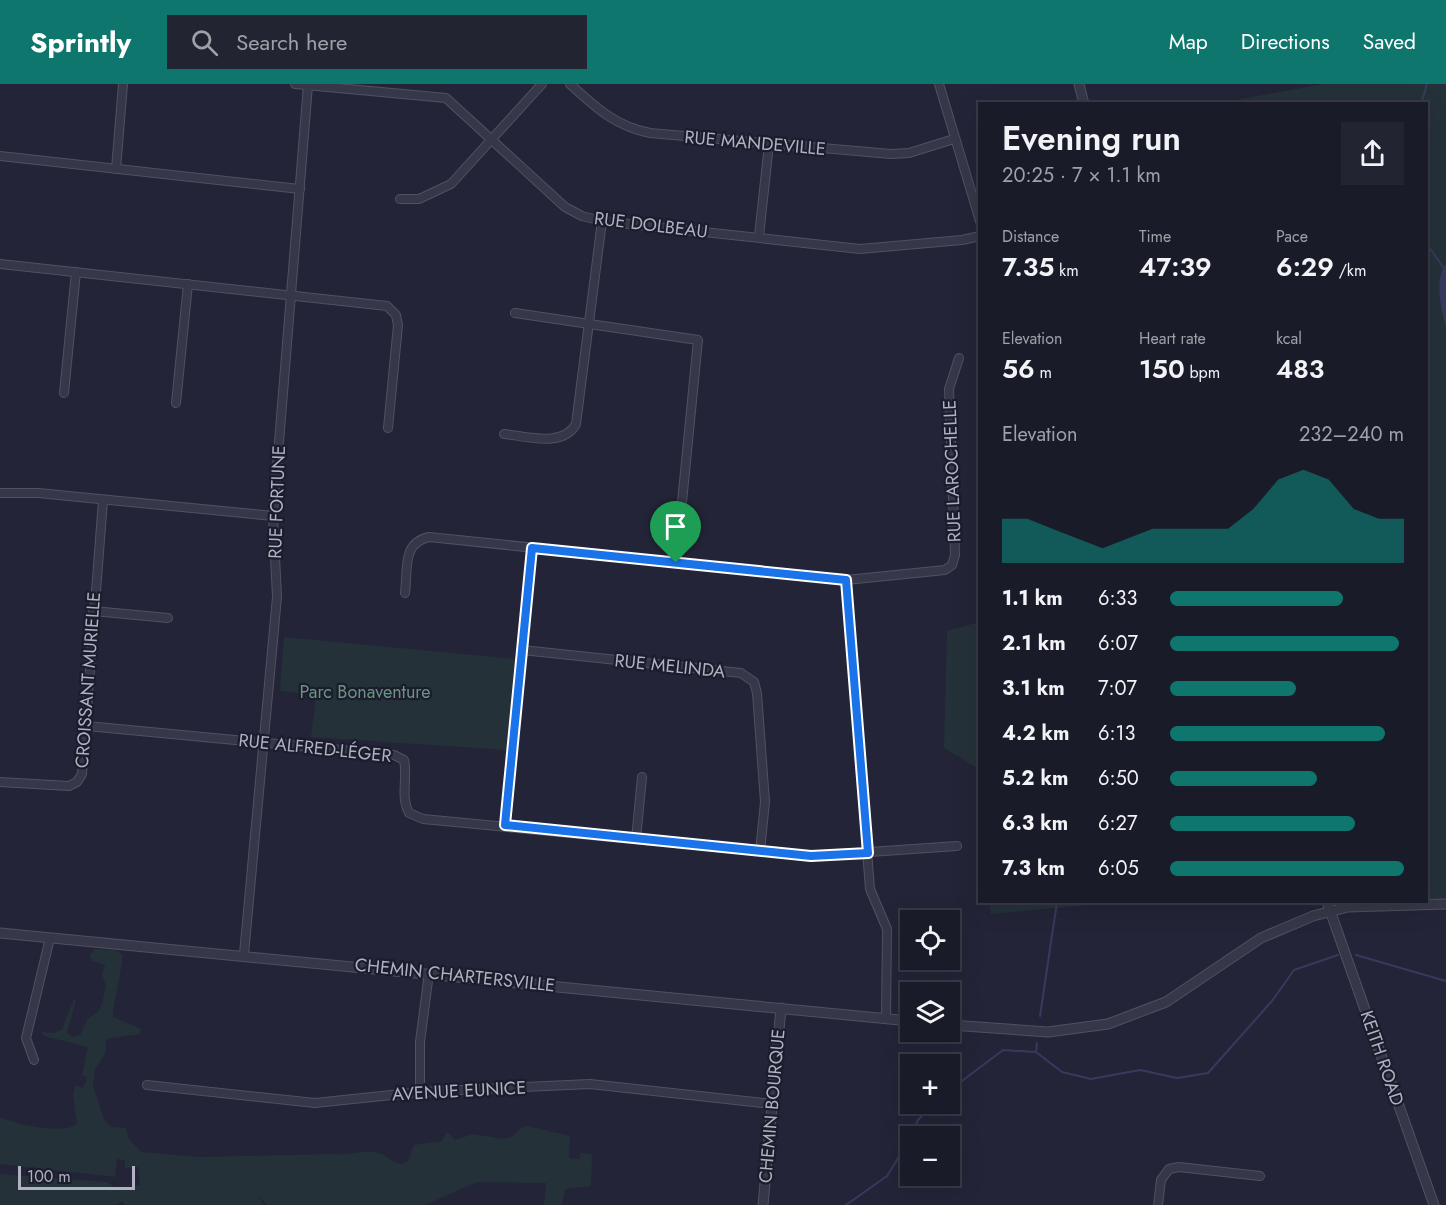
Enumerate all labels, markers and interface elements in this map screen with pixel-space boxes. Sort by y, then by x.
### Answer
search box [167,15,587,69]
text: Sprintly [30,22,131,63]
icon: search [188,26,221,59]
text: Search here [236,26,347,58]
text: Map [1169,27,1208,57]
text: Directions [1241,27,1330,57]
text: Saved [1363,27,1416,57]
text: Evening run [1002,115,1181,162]
button: share [1341,122,1404,185]
street label: RUE MANDEVILLE [683,124,827,162]
text: 20:25 · 7 × 1.1 km [1002,161,1161,190]
street label: RUE DOLBEAU [593,205,709,245]
text: Distance [1002,225,1059,248]
text: Time [1139,225,1171,248]
text: Pace [1276,225,1308,248]
text: 7.35 [1002,248,1054,286]
text: 47:39 [1139,248,1212,286]
text: 6:29 [1276,248,1334,286]
text: km [1054,259,1079,282]
text: /km [1334,259,1366,282]
text: Elevation [1002,327,1062,350]
text: Heart rate [1139,327,1206,350]
text: kcal [1276,327,1302,350]
text: 56 [1002,350,1035,388]
text: 150 [1139,350,1185,388]
text: 483 [1276,350,1324,388]
text: m [1035,361,1052,384]
text: bpm [1185,361,1220,384]
street label: RUE LAROCHELLE [937,399,967,543]
text: Elevation [1002,420,1077,449]
text: 232–240 m [1299,420,1404,449]
street label: RUE FORTUNE [262,445,292,559]
pin [650,501,701,563]
icon: arrive [659,510,692,543]
text: 1.1 km [1002,584,1063,613]
text: 6:33 [1098,584,1137,613]
street label: CROISSANT MURIELLE [69,591,107,769]
text: 2.1 km [1002,629,1066,658]
text: 6:07 [1098,629,1138,658]
street label: RUE MELINDA [613,647,727,685]
text: 3.1 km [1002,674,1065,703]
text: 7:07 [1098,674,1137,703]
park label: Parc Bonaventure [299,679,431,705]
text: 4.2 km [1002,719,1069,748]
text: 6:13 [1098,719,1135,748]
street label: RUE ALFRED-LÉGER [237,727,393,769]
text: 5.2 km [1002,764,1068,793]
text: 6:50 [1098,764,1139,793]
text: 6.3 km [1002,809,1068,838]
text: 6:27 [1098,809,1137,838]
text: 7.3 km [1002,854,1065,883]
text: 6:05 [1098,854,1139,883]
map controls [900,910,960,1186]
button: locate [900,910,960,970]
street label: CHEMIN CHARTERSVILLE [354,952,556,998]
button: layers [900,982,960,1042]
street label: KEITH ROAD [1354,1007,1410,1109]
street label: CHEMIN BOURQUE [752,1028,792,1184]
button: + [900,1054,960,1114]
street label: AVENUE EUNICE [391,1075,527,1107]
button: − [900,1126,960,1186]
scale bar [18,1163,135,1190]
text: 100 m [27,1165,71,1188]

